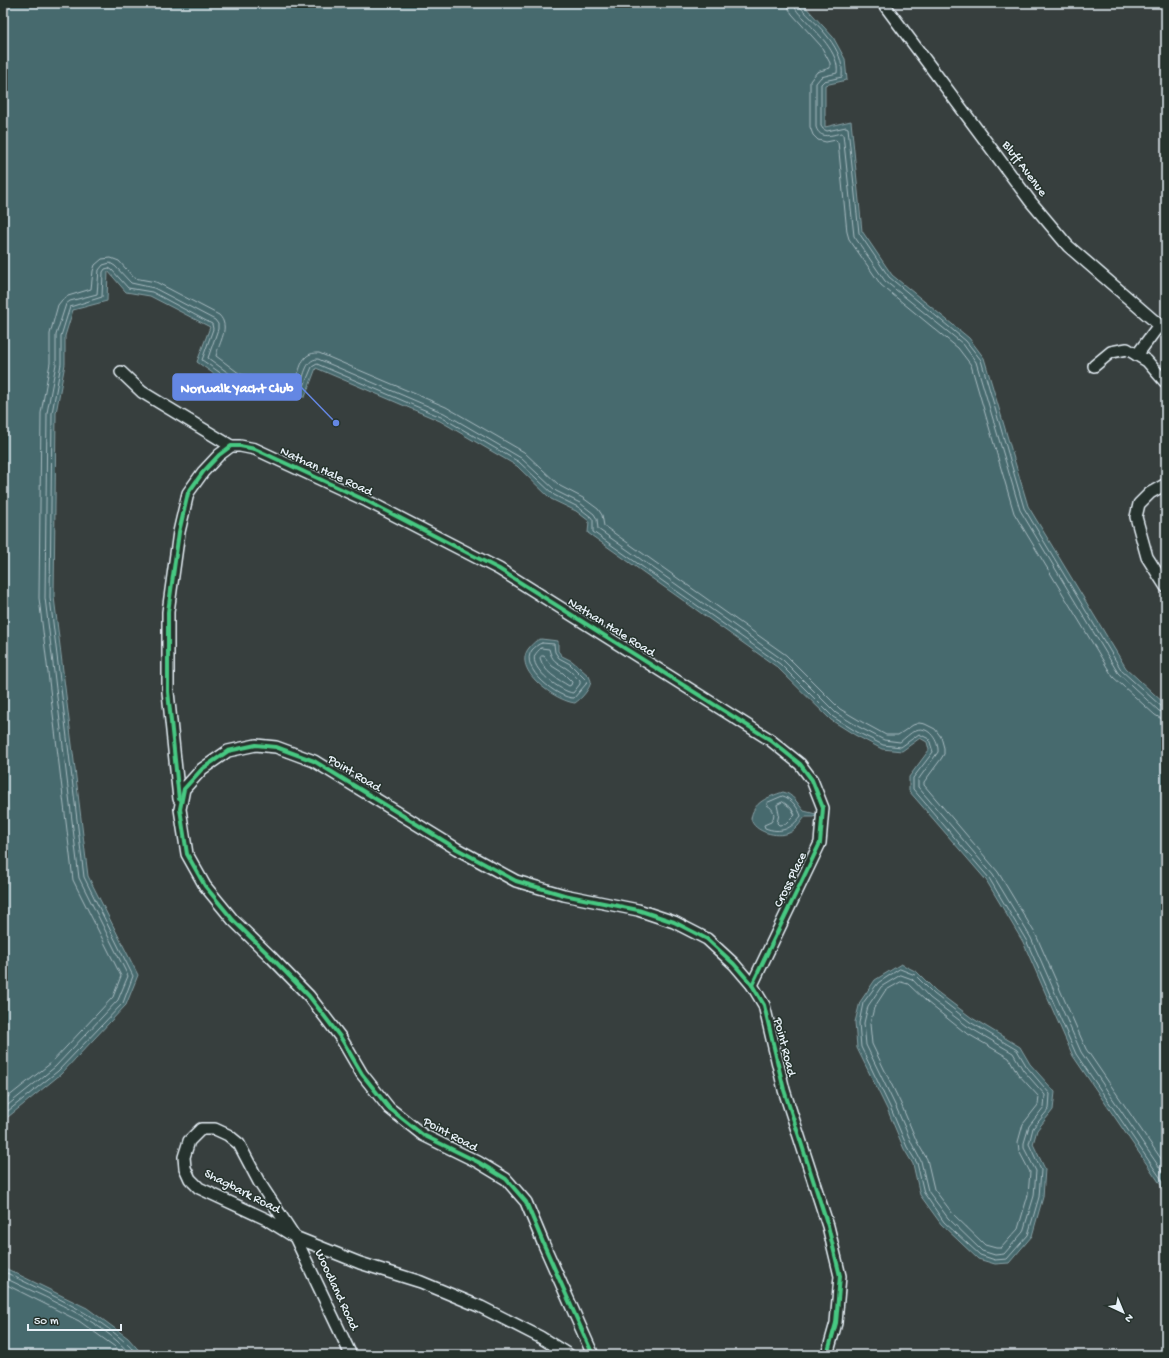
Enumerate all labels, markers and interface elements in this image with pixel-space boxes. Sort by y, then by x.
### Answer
street label: Bluff Avenue [998,137,1050,200]
callout: Norwalk Yacht Club [173,374,301,400]
text: Norwalk Yacht Club [181,381,294,398]
street label: Nathan Hale Road [277,444,376,501]
street label: Nathan Hale Road [565,595,659,662]
street label: Point Road [324,752,385,797]
street label: Cross Place [771,850,811,910]
street label: Point Road [769,1015,799,1079]
street label: Point Road [419,1114,481,1156]
street label: Shagbark Road [201,1166,284,1218]
street label: Woodland Road [311,1247,362,1334]
north arrow [1103,1292,1143,1332]
scale bar [28,1306,121,1332]
text: N [1122,1311,1135,1325]
text: 50 m [34,1315,59,1329]

